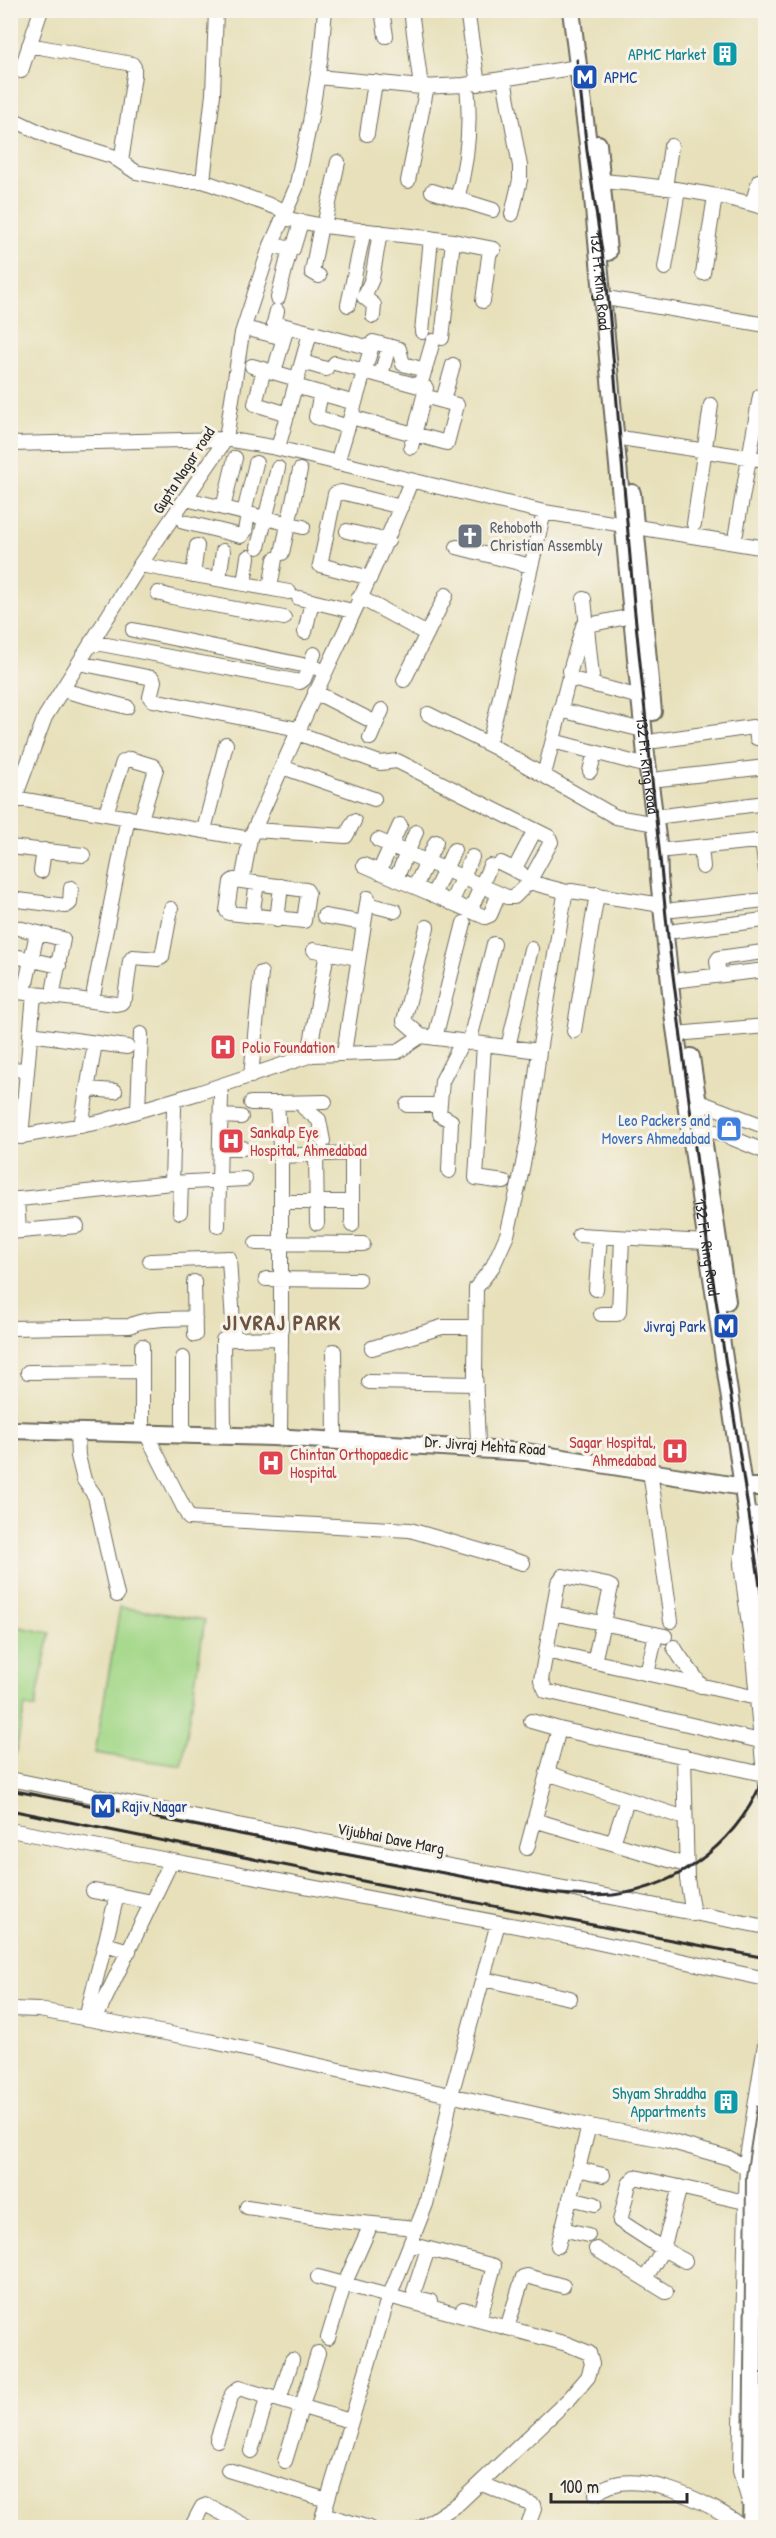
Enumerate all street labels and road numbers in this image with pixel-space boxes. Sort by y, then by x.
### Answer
street label: 132 Ft. Ring Road [585,232,616,331]
street label: Gupta Nagar road [147,422,219,518]
street label: 132 Ft. Ring Road [631,715,665,815]
street label: 132 Ft. Ring Road [689,1197,726,1297]
street label: Dr. Jivraj Mehta Road [424,1430,546,1460]
street label: Vijubhai Dave Marg [335,1817,447,1859]

